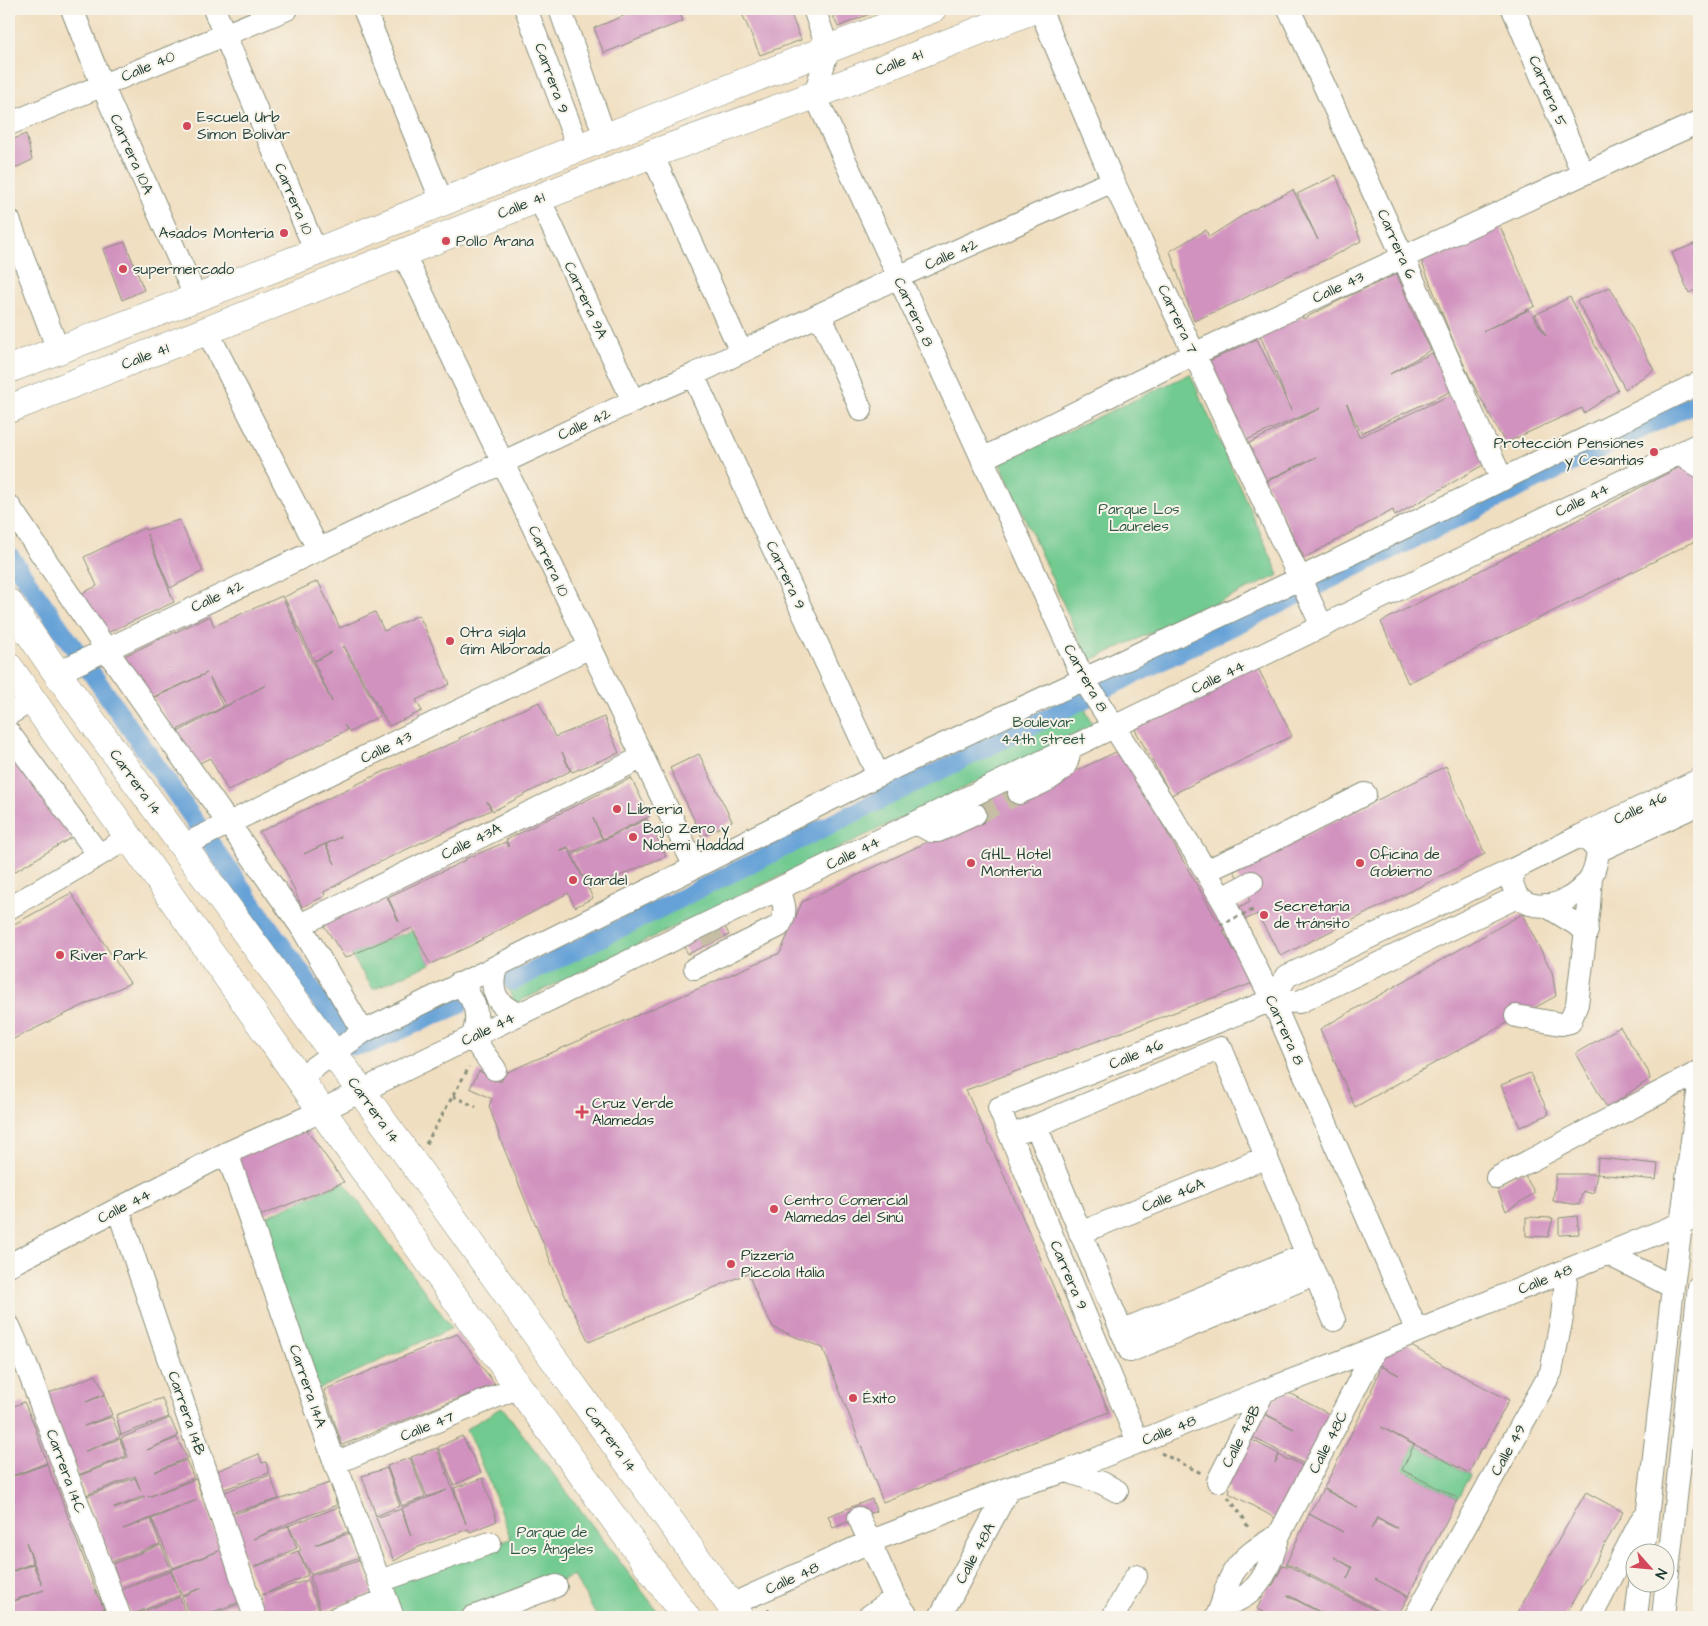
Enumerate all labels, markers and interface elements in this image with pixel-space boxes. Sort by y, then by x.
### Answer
street label: Carrera 9 [529,40,574,116]
street label: Calle 41 [872,44,926,81]
street label: Calle 40 [118,45,179,87]
street label: Carrera 5 [1523,52,1572,130]
place label: Escuela Urb Simon Bolivar [197,107,290,145]
street label: Carrera 10A [104,111,159,198]
marker: Escuela Urb Simon Bolivar [181,120,193,132]
street label: Carrera 10 [269,160,318,239]
street label: Calle 41 [494,186,548,224]
street label: Carrera 6 [1372,206,1421,283]
place label: Asados Monteria [159,223,274,244]
marker: Asados Monteria [278,227,290,239]
place label: Pollo Arana [456,231,534,252]
street label: Calle 42 [921,233,981,275]
marker: Pollo Arana [440,235,452,247]
street label: Carrera 9A [558,258,613,343]
place label: supermercado [133,259,235,280]
marker: supermercado [117,263,129,275]
street label: Calle 43 [1309,266,1368,309]
street label: Carrera 8 [888,274,939,351]
street label: Carrera 7 [1152,281,1203,357]
street label: Calle 41 [118,338,172,375]
street label: Calle 42 [554,403,614,446]
place label: Protección Pensiones y Cesantias [1494,433,1644,472]
marker: Protección Pensiones y Cesantias [1648,446,1660,458]
street label: Calle 44 [1552,478,1613,522]
park label: Parque Los Laureles [1098,499,1180,537]
street label: Carrera 10 [523,522,574,601]
street label: Carrera 9 [761,538,811,613]
street label: Calle 42 [187,575,247,618]
place label: Otra sigla Gim Alborada [460,622,551,660]
marker: Otra sigla Gim Alborada [444,635,456,647]
street label: Carrera 8 [1058,641,1113,716]
street label: Calle 44 [1188,655,1249,699]
park label: Boulevar 44th street [1001,712,1085,750]
street label: Calle 43 [357,726,416,769]
street label: Carrera 14 [104,745,167,820]
street label: Calle 46 [1610,787,1671,830]
place label: Libreria [627,799,683,820]
marker: Libreria [611,803,623,815]
street label: Calle 43A [438,818,505,865]
place label: Bajo Zero y Nohemi Haddad [643,818,744,856]
marker: Bajo Zero y Nohemi Haddad [627,831,639,843]
street label: Calle 44 [823,831,884,875]
place label: GHL Hotel Monteria [981,844,1051,882]
place label: Oficina de Gobierno [1370,844,1440,882]
marker: GHL Hotel Monteria [965,857,977,869]
marker: Oficina de Gobierno [1354,857,1366,869]
place label: Gardel [583,870,627,891]
marker: Gardel [567,874,579,886]
place label: Secretaria de tránsito [1274,896,1350,934]
marker: Secretaria de tránsito [1258,909,1270,921]
place label: River Park [70,945,148,966]
marker: River Park [54,949,66,961]
street label: Carrera 8 [1260,992,1309,1069]
street label: Calle 44 [458,1007,519,1051]
street label: Calle 46 [1106,1034,1167,1075]
street label: Carrera 14 [342,1073,405,1148]
place label: Cruz Verde Alamedas [592,1093,674,1131]
marker: Cruz Verde Alamedas [576,1106,588,1118]
street label: Calle 46A [1139,1173,1208,1218]
street label: Calle 44 [94,1184,155,1229]
place label: Centro Comercial Alamedas del Sinú [784,1190,908,1228]
marker: Centro Comercial Alamedas del Sinú [768,1203,780,1215]
street label: Carrera 9 [1045,1237,1093,1313]
place label: Pizzería Piccola Italia [741,1245,825,1283]
marker: Pizzería Piccola Italia [725,1258,737,1270]
street label: Calle 48 [1515,1259,1576,1300]
street label: Carrera 14A [284,1342,332,1431]
street label: Carrera 14B [162,1368,211,1458]
place label: Éxito [863,1388,896,1409]
marker: Éxito [847,1392,859,1404]
street label: Calle 48B [1217,1401,1266,1471]
street label: Carrera 14 [579,1402,642,1477]
street label: Calle 47 [397,1406,457,1447]
street label: Calle 48C [1304,1407,1353,1477]
street label: Calle 48 [1139,1410,1200,1451]
street label: Calle 49 [1486,1421,1531,1480]
street label: Carrera 14C [41,1426,91,1516]
street label: Calle 48A [951,1519,1001,1588]
park label: Parque de Los Ángeles [510,1522,594,1561]
north arrow [1626,1544,1676,1594]
street label: Calle 48 [762,1557,823,1600]
text: N [1650,1565,1672,1582]

